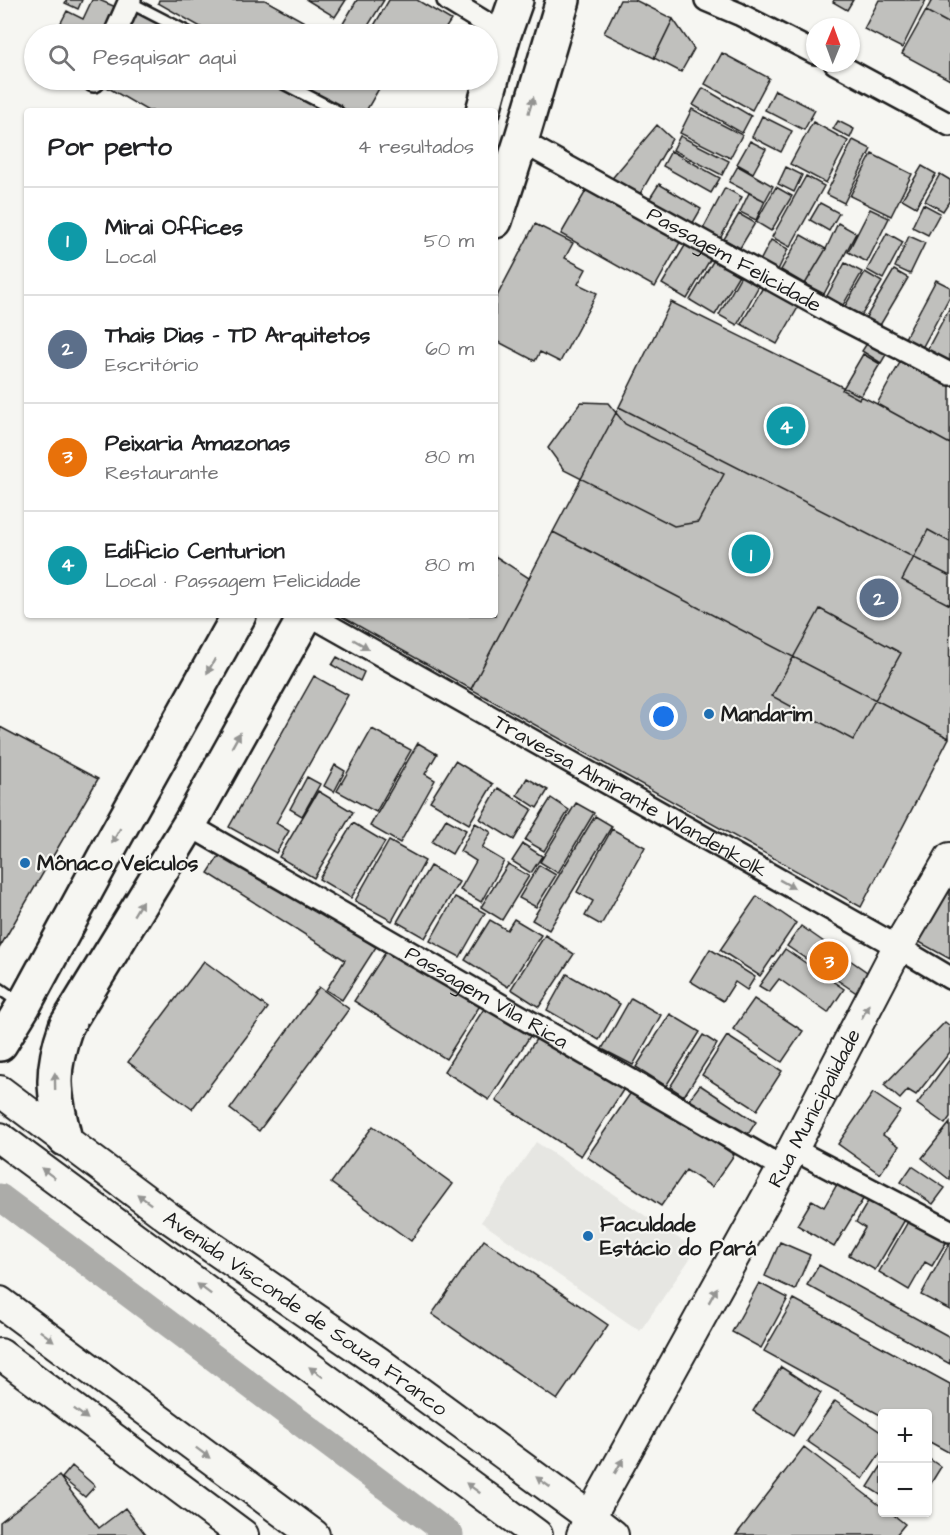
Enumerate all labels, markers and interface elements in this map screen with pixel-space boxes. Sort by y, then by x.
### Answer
north arrow [806,18,860,72]
search box [24,24,498,90]
icon: search [45,41,78,74]
text: Pesquisar aqui [93,42,236,73]
one-way arrow [527,96,536,114]
text: Por perto [48,129,172,165]
text: 4 resultados [357,133,474,161]
street label: Passagem Felicidade [642,200,827,320]
text: Mirai Offices [105,212,243,243]
text: 1 [66,227,69,255]
text: 50 m [424,227,474,255]
text: Local [105,243,156,271]
text: Thais Dias - TD Arquitetos [105,320,370,351]
text: 2 [62,335,73,363]
text: 60 m [425,335,474,363]
text: Escritório [105,351,198,379]
pin: 4 [766,404,806,448]
text: Peixaria Amazonas [105,428,290,459]
text: 3 [62,443,73,471]
text: 80 m [425,443,474,471]
text: Restaurante [105,459,219,487]
pin: 1 [732,532,771,576]
text: Edificio Centurion [105,536,285,567]
text: 4 [61,551,74,579]
text: 80 m [425,551,474,579]
text: Local · Passagem Felicidade [105,567,361,595]
pin: 2 [860,576,898,620]
one-way arrow [353,639,370,649]
one-way arrow [206,658,216,675]
place label: Mandarim [721,700,813,729]
your location [649,702,678,731]
marker: Mandarim [702,707,716,721]
street label: Travessa Almirante Wandenkolk [488,708,772,885]
one-way arrow [231,731,241,748]
one-way arrow [111,828,121,845]
place label: Mônaco Veículos [37,849,199,878]
marker: Mônaco Veículos [18,856,32,870]
one-way arrow [779,879,795,890]
one-way arrow [133,899,143,916]
pin: 3 [810,938,848,984]
street label: Passagem Vila Rica [400,939,574,1056]
one-way arrow [859,1003,869,1021]
street label: Rua Municipalidade [761,1024,868,1193]
one-way arrow [50,1072,60,1091]
one-way arrow [40,1167,55,1179]
one-way arrow [137,1194,152,1206]
street label: Avenida Visconde de Souza Franco [157,1204,454,1423]
place label: Faculdade Estácio do Pará [600,1210,756,1263]
marker: Faculdade Estácio do Pará [581,1229,595,1243]
one-way arrow [197,1283,213,1295]
one-way arrow [708,1286,718,1303]
one-way arrow [39,1330,55,1343]
one-way arrow [308,1366,324,1378]
one-way arrow [72,1408,88,1420]
map controls [878,1409,932,1517]
button: + [878,1409,932,1463]
one-way arrow [195,1447,211,1459]
one-way arrow [614,1457,624,1474]
button: − [878,1463,932,1517]
one-way arrow [536,1476,552,1488]
one-way arrow [465,1482,480,1494]

